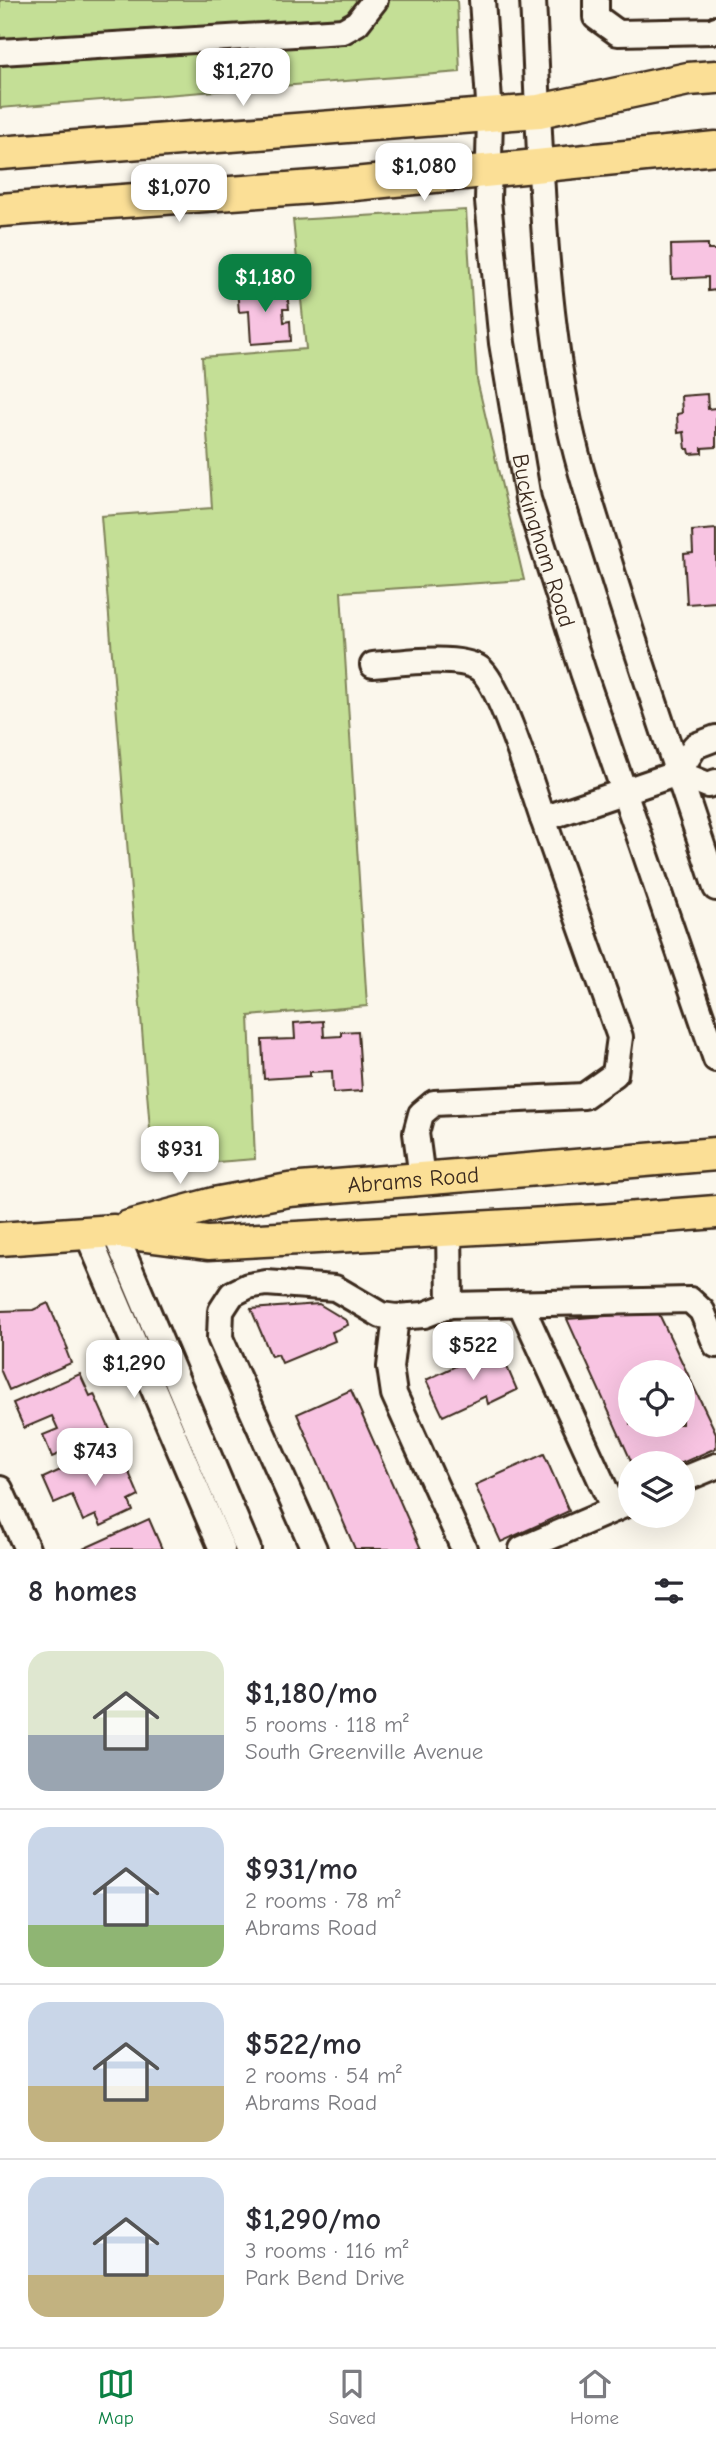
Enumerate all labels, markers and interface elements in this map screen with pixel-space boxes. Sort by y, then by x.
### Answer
pin: $1,270 [186,48,300,108]
text: $1,270 [212,57,274,84]
pin: $1,080 [367,144,481,203]
text: $1,080 [391,152,457,179]
pin: $1,070 [122,164,236,224]
text: $1,070 [147,173,211,200]
pin: $1,180 [208,254,322,314]
text: $1,180 [234,263,296,290]
street label: Buckingham Road [507,452,581,630]
pin: $931 [139,1126,221,1186]
text: $931 [157,1135,203,1162]
street label: Abrams Road [346,1161,480,1199]
pin: $522 [432,1322,514,1382]
text: $522 [449,1331,497,1358]
pin: $1,290 [77,1340,191,1400]
text: $1,290 [102,1349,166,1376]
map controls [618,1360,695,1528]
button: locate [618,1360,695,1437]
pin: $743 [54,1428,136,1488]
text: $743 [73,1437,117,1464]
button: layers [618,1451,695,1528]
icon: filters [650,1572,688,1610]
text: 8 homes [28,1574,137,1609]
text: $1,180/mo [245,1676,377,1711]
icon: home [84,1679,168,1763]
text: 5 rooms · 118 m² [245,1711,409,1738]
text: South Greenville Avenue [245,1738,483,1765]
text: $931/mo [245,1852,358,1887]
icon: home [84,1855,168,1939]
text: 2 rooms · 78 m² [245,1887,401,1914]
text: Abrams Road [245,1914,377,1941]
text: $522/mo [245,2027,361,2062]
icon: home [84,2030,168,2114]
text: 2 rooms · 54 m² [245,2062,402,2089]
text: Abrams Road [245,2089,377,2116]
text: $1,290/mo [245,2202,381,2237]
icon: home [84,2205,168,2289]
text: 3 rooms · 116 m² [245,2237,409,2264]
text: Park Bend Drive [245,2264,405,2291]
tab: Map [97,2365,135,2429]
tab: Saved [329,2365,376,2429]
tab: Home [570,2365,619,2429]

